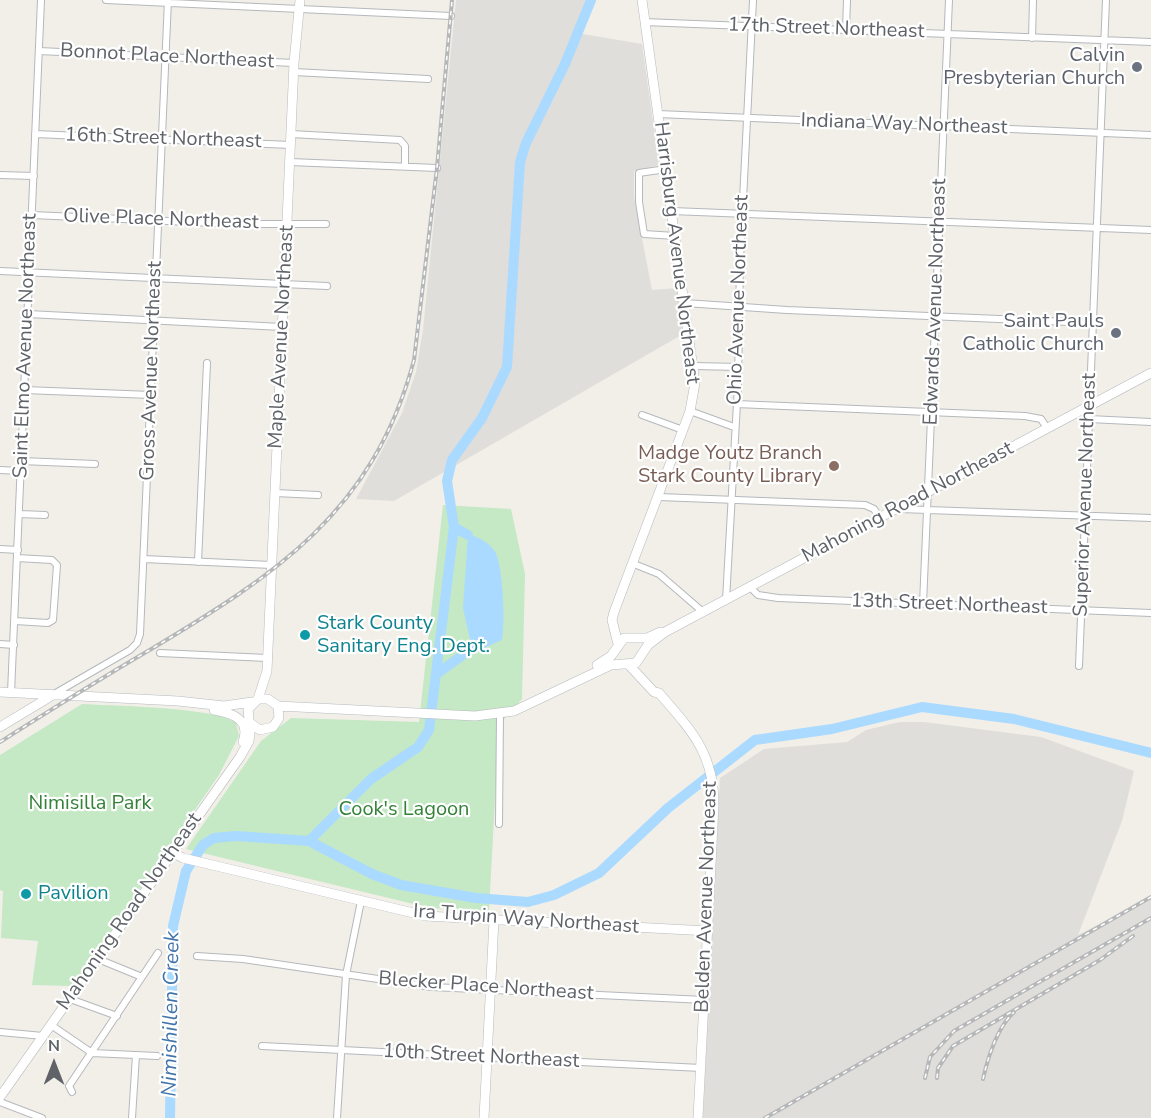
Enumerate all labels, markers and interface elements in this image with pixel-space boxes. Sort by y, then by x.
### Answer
street label: 17th Street Northeast [727,14,925,44]
street label: Bonnot Place Northeast [59,39,275,75]
place label: Calvin Presbyterian Church [943,44,1125,91]
marker: Calvin Presbyterian Church [1130,60,1144,74]
street label: Indiana Way Northeast [800,109,1008,141]
street label: Harrisburg Avenue Northeast [648,120,704,386]
street label: 16th Street Northeast [64,124,262,154]
street label: Edwards Avenue Northeast [920,178,952,426]
street label: Ohio Avenue Northeast [723,194,755,406]
street label: Olive Place Northeast [63,205,259,235]
street label: Saint Elmo Avenue Northeast [9,213,43,479]
street label: Maple Avenue Northeast [264,225,300,449]
street label: Gross Avenue Northeast [136,261,168,481]
place label: Saint Pauls Catholic Church [962,310,1104,357]
marker: Saint Pauls Catholic Church [1109,326,1123,340]
street label: Superior Avenue Northeast [1070,373,1102,617]
street label: Mahoning Road Northeast [798,437,1018,569]
place label: Madge Youtz Branch Stark County Library [638,442,822,489]
marker: Madge Youtz Branch Stark County Library [827,459,841,473]
street label: 13th Street Northeast [850,590,1048,620]
place label: Stark County Sanitary Eng. Dept. [317,612,490,659]
marker: Stark County Sanitary Eng. Dept. [298,628,312,642]
street label: Belden Avenue Northeast [691,781,723,1013]
park label: Nimisilla Park [29,792,151,816]
park label: Cook's Lagoon [339,798,469,822]
street label: Mahoning Road Northeast [53,809,207,1015]
place label: Pavilion [38,882,109,906]
marker: Pavilion [19,887,33,901]
street label: Ira Turpin Way Northeast [412,900,640,940]
water label: Nimishillen Creek [158,931,186,1097]
street label: Blecker Place Northeast [378,968,594,1006]
north arrow [24,1034,84,1094]
text: N [48,1035,60,1057]
street label: 10th Street Northeast [382,1040,580,1074]

